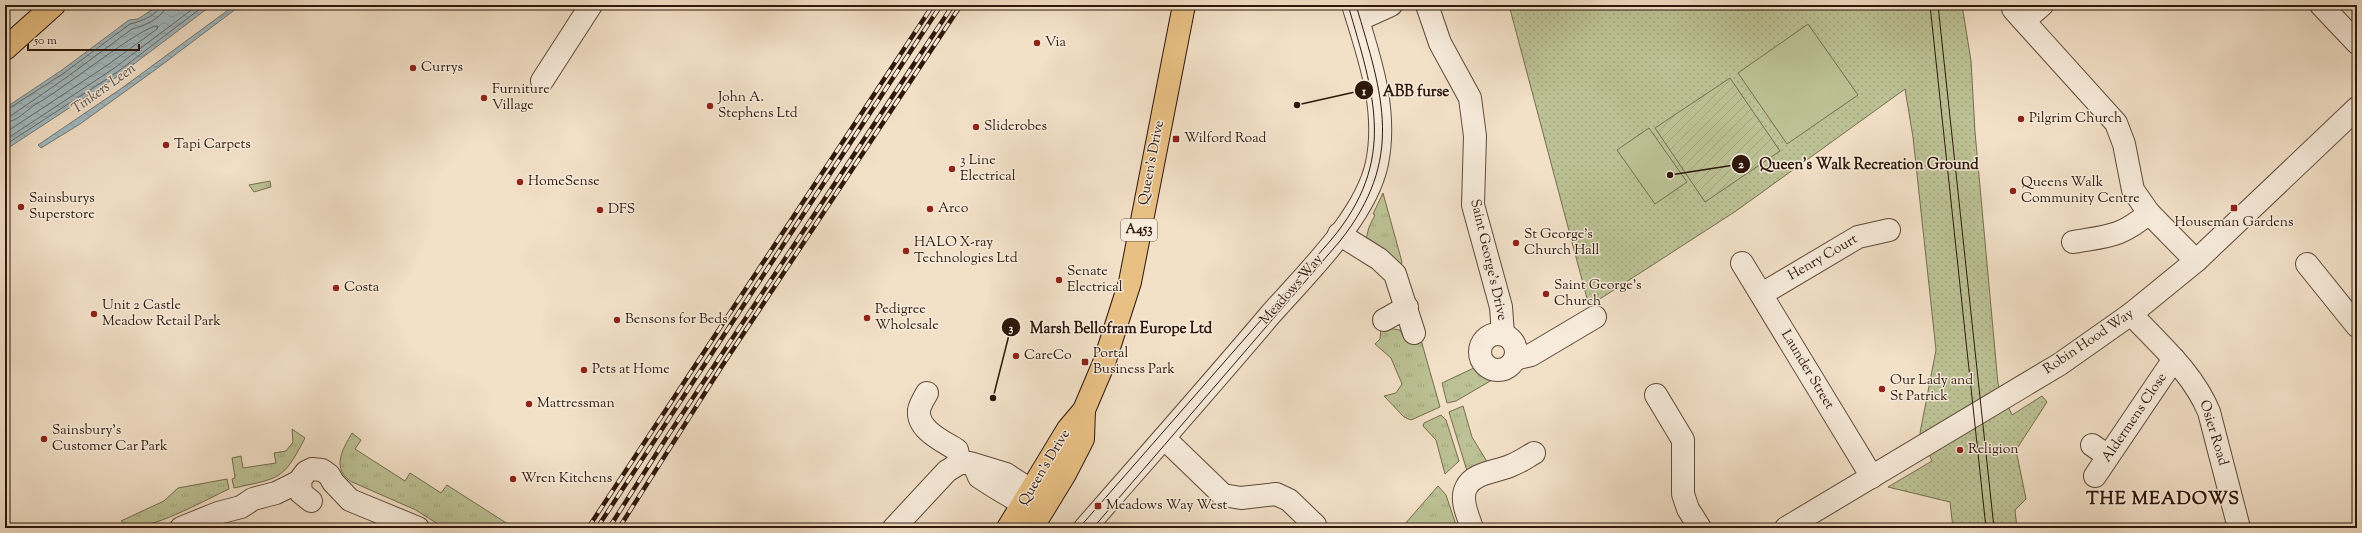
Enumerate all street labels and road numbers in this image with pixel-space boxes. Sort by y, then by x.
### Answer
street label: Queen's Drive [1134,119,1170,207]
street label: Saint George's Drive [1464,197,1512,323]
road number: A453 [1121,219,1157,241]
street label: Henry Court [1784,230,1862,286]
street label: Meadows Way [1256,250,1328,330]
street label: Robin Hood Way [2040,304,2138,380]
street label: Launder Street [1775,326,1839,414]
street label: Aldermens Close [2098,369,2172,467]
street label: Osier Road [2194,398,2232,468]
street label: Queen's Drive [1014,426,1076,510]

